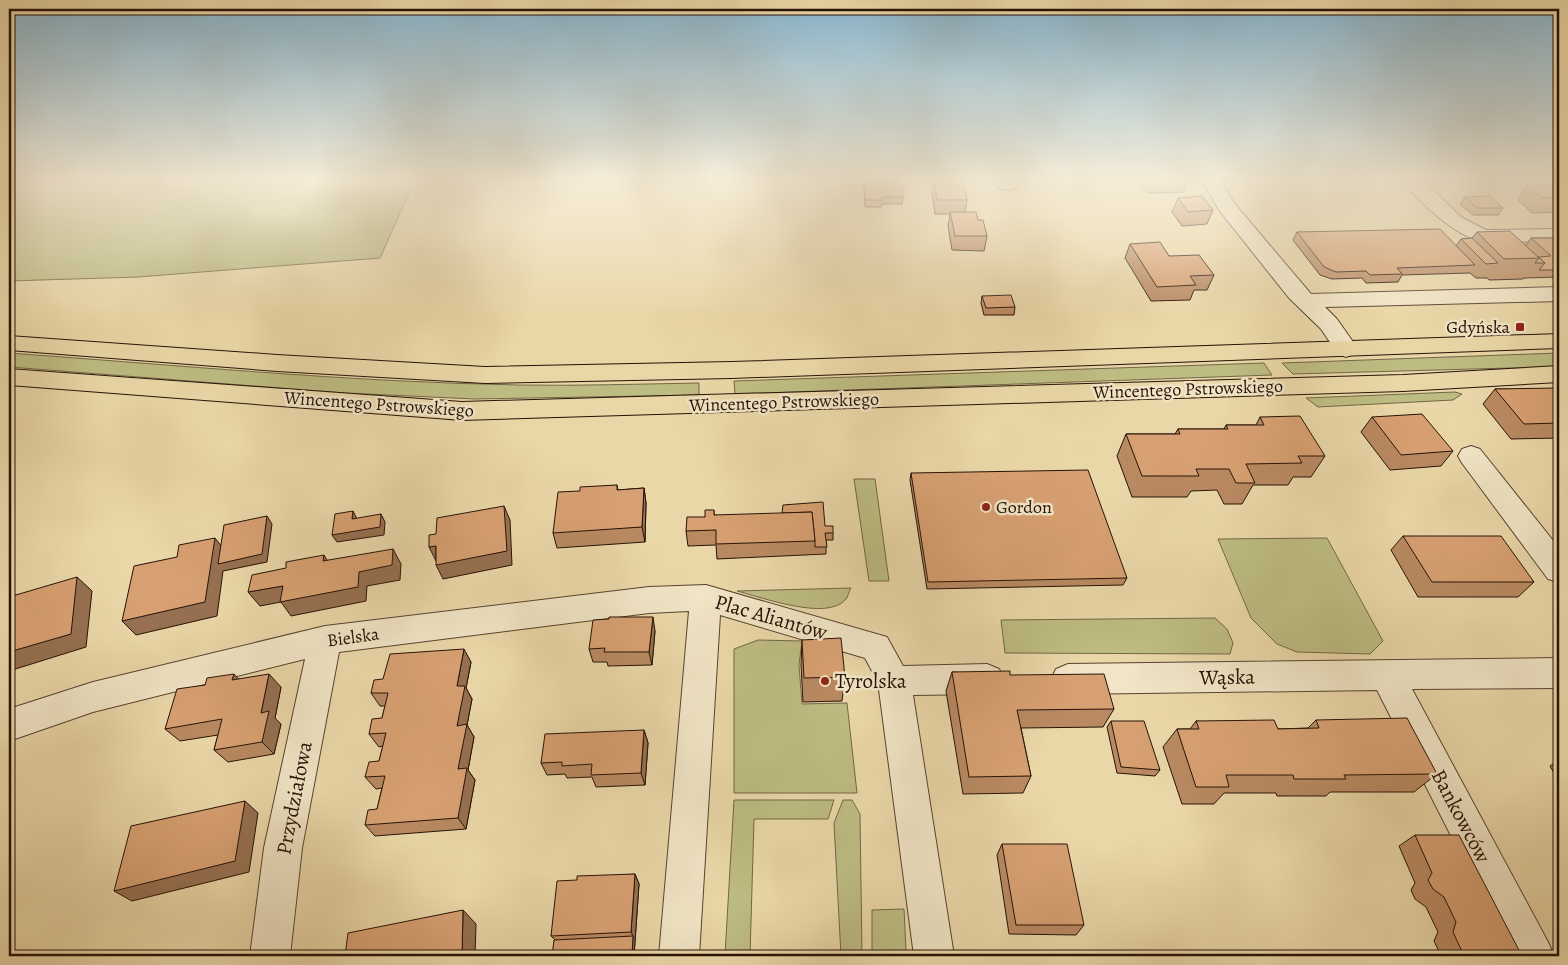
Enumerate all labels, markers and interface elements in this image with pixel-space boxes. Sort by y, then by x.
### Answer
place label: Gdyńska [1446,315,1511,339]
marker: Gdyńska [1514,321,1526,333]
street label: Wincentego Pstrowskiego [1092,374,1283,404]
street label: Wincentego Pstrowskiego [282,385,475,423]
street label: Wincentego Pstrowskiego [688,387,879,417]
place label: Gordon [996,495,1052,519]
marker: Gordon [980,501,992,513]
street label: Plac Aliantów [712,588,831,646]
street label: Bielska [325,621,381,653]
street label: Wąska [1198,663,1255,692]
place label: Tyrolska [835,667,907,695]
marker: Tyrolska [819,675,831,687]
street label: Przydziałowa [269,739,319,857]
street label: Bankowców [1425,764,1497,868]

